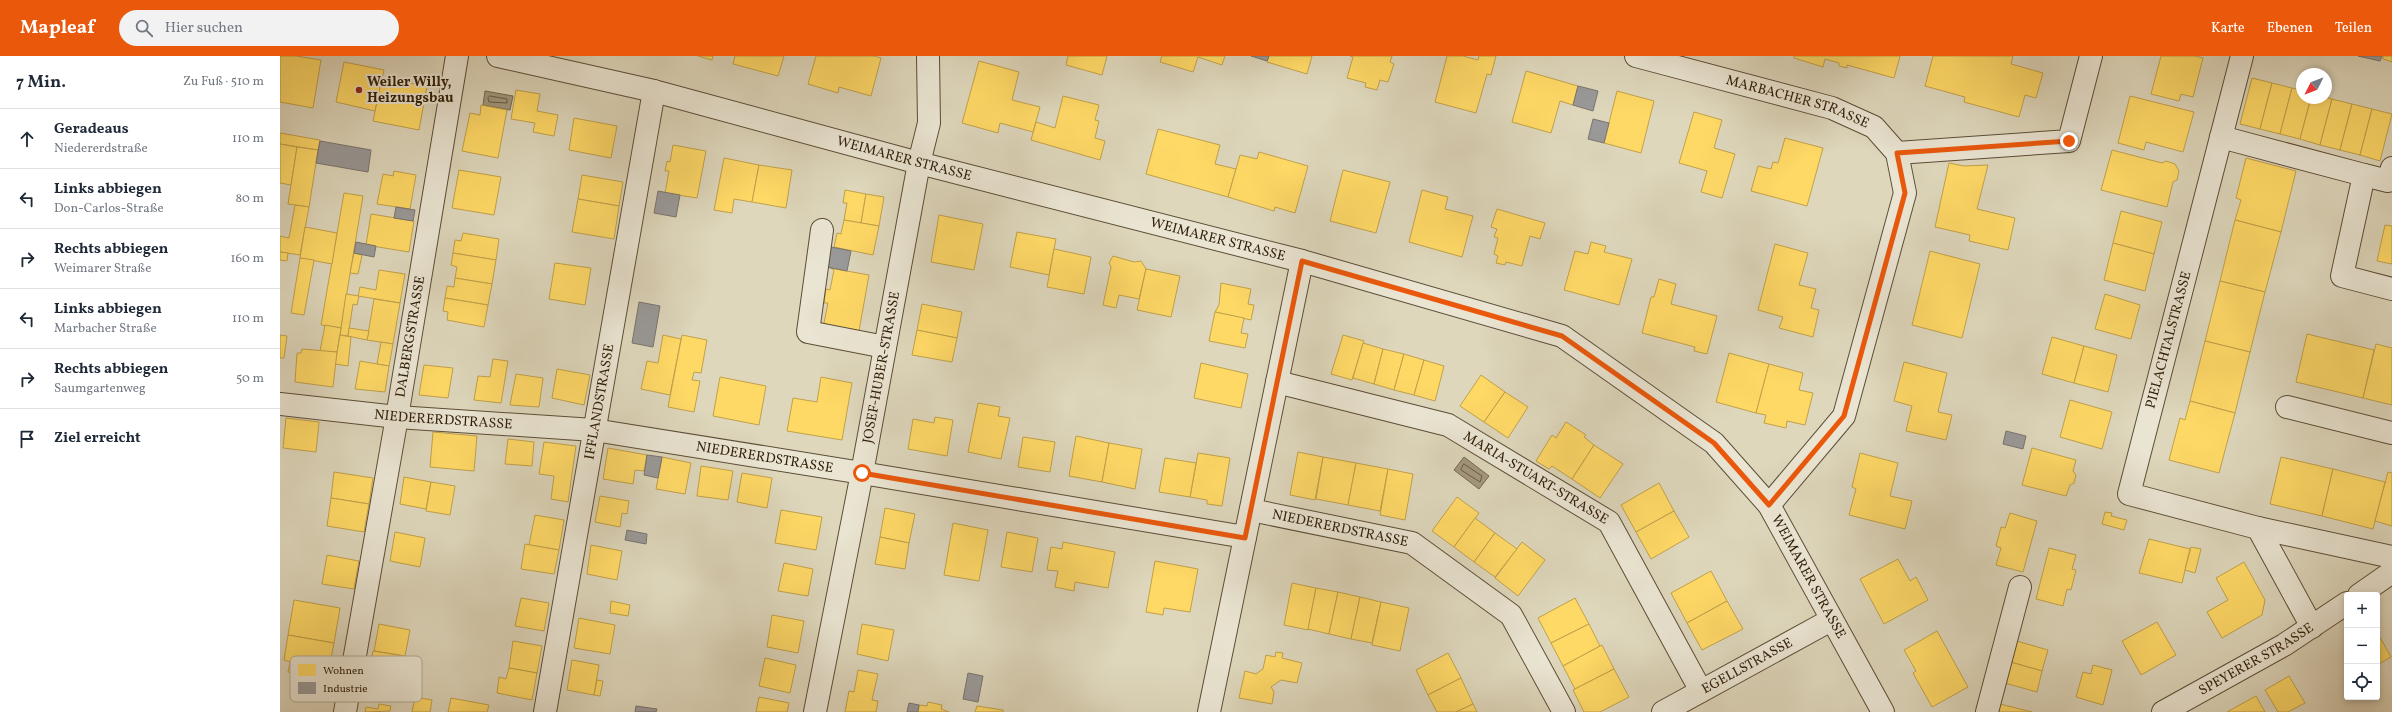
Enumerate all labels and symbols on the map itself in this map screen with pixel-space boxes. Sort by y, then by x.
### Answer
north arrow [2296,68,2332,104]
street label: MARBACHER STRASSE [1724,71,1872,133]
place label: Weiler Willy, Heizungsbau [367,73,454,108]
marker: Weiler Willy, Heizungsbau [354,85,364,95]
street label: WEIMARER STRASSE [834,132,974,186]
route end [2060,132,2078,150]
street label: WEIMARER STRASSE [1148,213,1288,266]
street label: PIELACHTALSTRASSE [2142,269,2196,411]
street label: DALBERGSTRASSE [391,274,430,399]
street label: JOSEF-HUBER-STRASSE [858,290,905,445]
street label: IFFLANDSTRASSE [580,342,619,461]
street label: NIEDERERDSTRASSE [373,405,513,434]
street label: MARIA-STUART-STRASSE [1460,427,1612,529]
street label: NIEDERERDSTRASSE [695,437,835,478]
route start [853,464,871,482]
street label: NIEDERERDSTRASSE [1270,505,1410,551]
street label: WEIMARER STRASSE [1767,511,1850,642]
street label: SPEYERER STRASSE [2195,618,2317,700]
street label: EGELLSTRASSE [1698,633,1796,699]
legend [290,656,422,702]
text: Wohnen [323,664,364,679]
text: Industrie [323,682,368,697]

